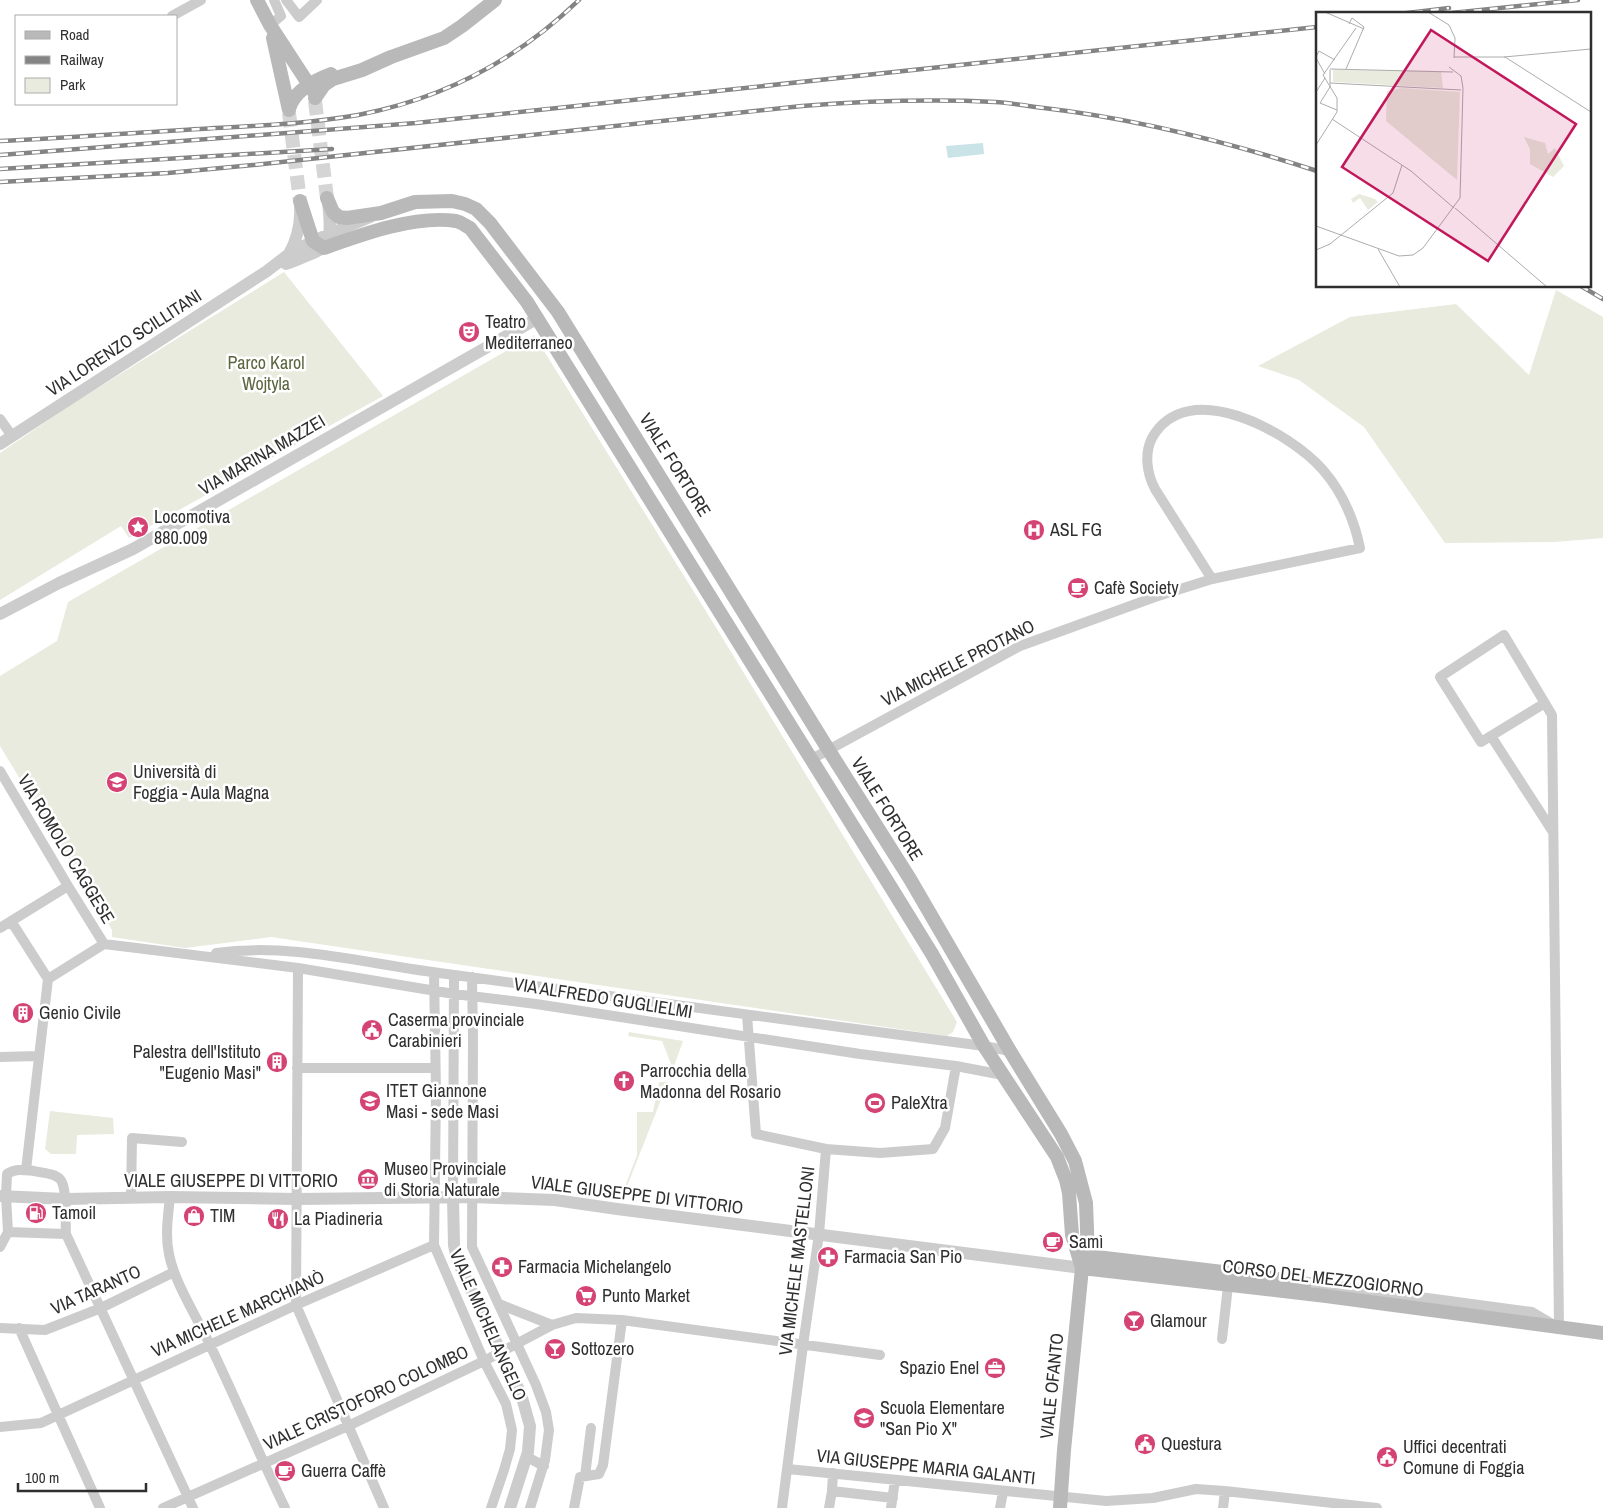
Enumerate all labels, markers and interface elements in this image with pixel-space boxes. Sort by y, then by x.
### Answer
inset map [1316,12,1590,288]
legend [15,15,178,105]
text: Road [60,24,89,45]
text: Railway [60,49,105,70]
text: Park [60,74,86,95]
street label: VIA LORENZO SCILLITANI [41,283,206,402]
place label: Teatro Mediterraneo [485,309,573,355]
theatre icon: Teatro Mediterraneo [457,320,481,344]
park label: Parco Karol Wojtyla [227,350,305,396]
street label: VIA MARINA MAZZEI [194,408,329,501]
street label: VIALE FORTORE [634,408,717,521]
place label: Locomotiva 880.009 [154,504,230,550]
place icon: Locomotiva 880.009 [126,515,150,539]
place label: ASL FG [1049,517,1102,542]
hospital icon: ASL FG [1022,518,1046,542]
place label: Cafè Society [1094,575,1179,600]
cafe icon: Cafè Society [1066,576,1090,600]
street label: VIA MICHELE PROTANO [877,613,1039,712]
street label: VIALE FORTORE [846,752,929,865]
place label: Università di Foggia - Aula Magna [133,759,269,805]
street label: VIA ROMOLO CAGGESE [12,770,121,928]
school or university icon: Università di Foggia - Aula Magna [105,770,129,794]
street label: VIA ALFREDO GUGLIELMI [512,971,694,1024]
place label: Genio Civile [39,1000,121,1025]
building icon: Genio Civile [11,1001,35,1025]
place label: Caserma provinciale Carabinieri [388,1007,524,1053]
public building icon: Caserma provinciale Carabinieri [360,1018,384,1042]
place label: Palestra dell'Istituto "Eugenio Masi" [133,1039,261,1085]
building icon: Palestra dell'Istituto "Eugenio Masi" [265,1050,289,1074]
place label: Parrocchia della Madonna del Rosario [640,1058,781,1104]
church icon: Parrocchia della Madonna del Rosario [612,1069,636,1093]
place label: ITET Giannone Masi - sede Masi [386,1078,499,1124]
school or university icon: ITET Giannone Masi - sede Masi [358,1089,382,1113]
place label: PaleXtra [891,1090,948,1115]
sports icon: PaleXtra [863,1091,887,1115]
place label: Museo Provinciale di Storia Naturale [384,1156,506,1202]
street label: VIA MICHELE MASTELLONI [772,1165,821,1357]
museum icon: Museo Provinciale di Storia Naturale [356,1167,380,1191]
street label: VIALE GIUSEPPE DI VITTORIO [124,1168,338,1193]
street label: VIALE GIUSEPPE DI VITTORIO [529,1169,745,1220]
place label: Tamoil [52,1200,96,1225]
fuel station icon: Tamoil [24,1201,48,1225]
place label: TIM [210,1203,235,1228]
shop icon: TIM [182,1204,206,1228]
place label: La Piadineria [294,1206,383,1231]
restaurant icon: La Piadineria [266,1207,290,1231]
place label: Samì [1069,1229,1103,1254]
cafe icon: Samì [1041,1230,1065,1254]
place label: Farmacia San Pio [844,1244,962,1269]
street label: VIALE MICHELANGELO [444,1245,533,1404]
pharmacy icon: Farmacia San Pio [816,1245,840,1269]
street label: CORSO DEL MEZZOGIORNO [1221,1253,1425,1302]
place label: Farmacia Michelangelo [518,1254,672,1279]
pharmacy icon: Farmacia Michelangelo [490,1255,514,1279]
street label: VIA TARANTO [47,1259,145,1320]
street label: VIA MICHELE MARCHIANÒ [147,1264,328,1363]
place label: Punto Market [602,1283,690,1308]
supermarket icon: Punto Market [574,1284,598,1308]
place label: Glamour [1150,1308,1207,1333]
bar icon: Glamour [1122,1309,1146,1333]
street label: VIALE OFANTO [1034,1332,1069,1440]
place label: Sottozero [571,1336,634,1361]
bar icon: Sottozero [543,1337,567,1361]
street label: VIALE CRISTOFORO COLOMBO [259,1339,472,1456]
place label: Spazio Enel [899,1355,979,1380]
office icon: Spazio Enel [983,1356,1007,1380]
place label: Scuola Elementare "San Pio X" [880,1395,1005,1441]
school or university icon: Scuola Elementare "San Pio X" [852,1406,876,1430]
place label: Questura [1161,1431,1222,1456]
public building icon: Questura [1133,1432,1157,1456]
place label: Uffici decentrati Comune di Foggia [1403,1434,1525,1480]
street label: VIA GIUSEPPE MARIA GALANTI [815,1443,1037,1490]
public building icon: Uffici decentrati Comune di Foggia [1375,1445,1399,1469]
place label: Guerra Caffè [301,1458,386,1483]
cafe icon: Guerra Caffè [273,1459,297,1483]
scale bar [18,1460,145,1492]
text: 100 m [25,1467,59,1488]

